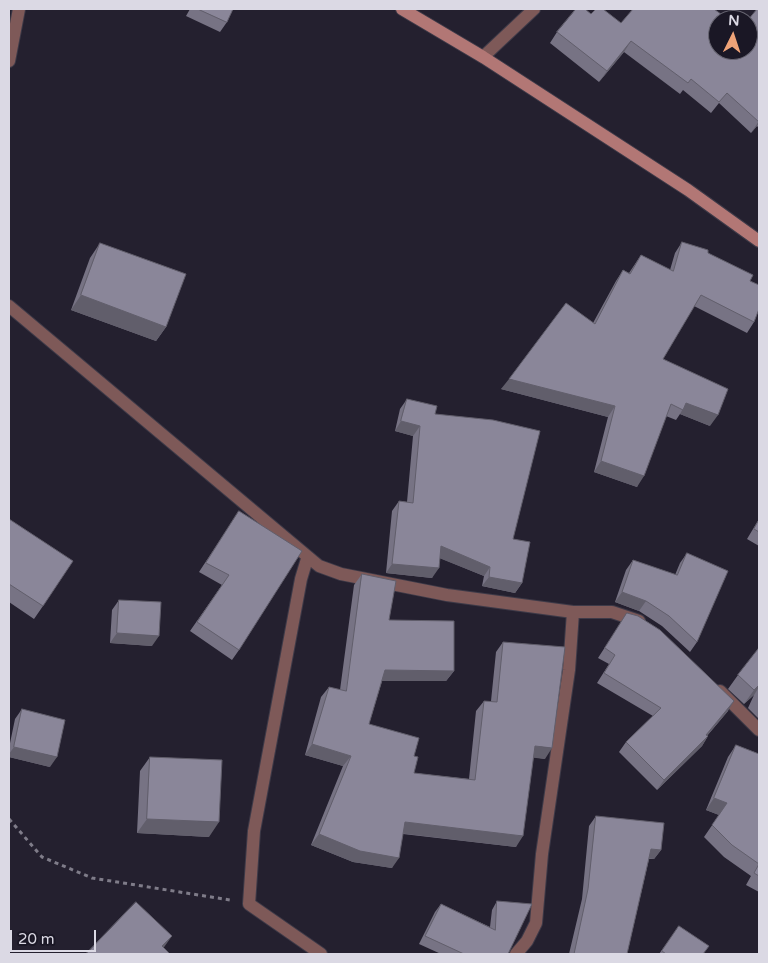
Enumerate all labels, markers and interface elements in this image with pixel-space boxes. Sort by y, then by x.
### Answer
north arrow [708,10,758,60]
text: N [728,12,740,29]
scale bar [12,920,99,952]
text: 20 m [18,930,55,948]

